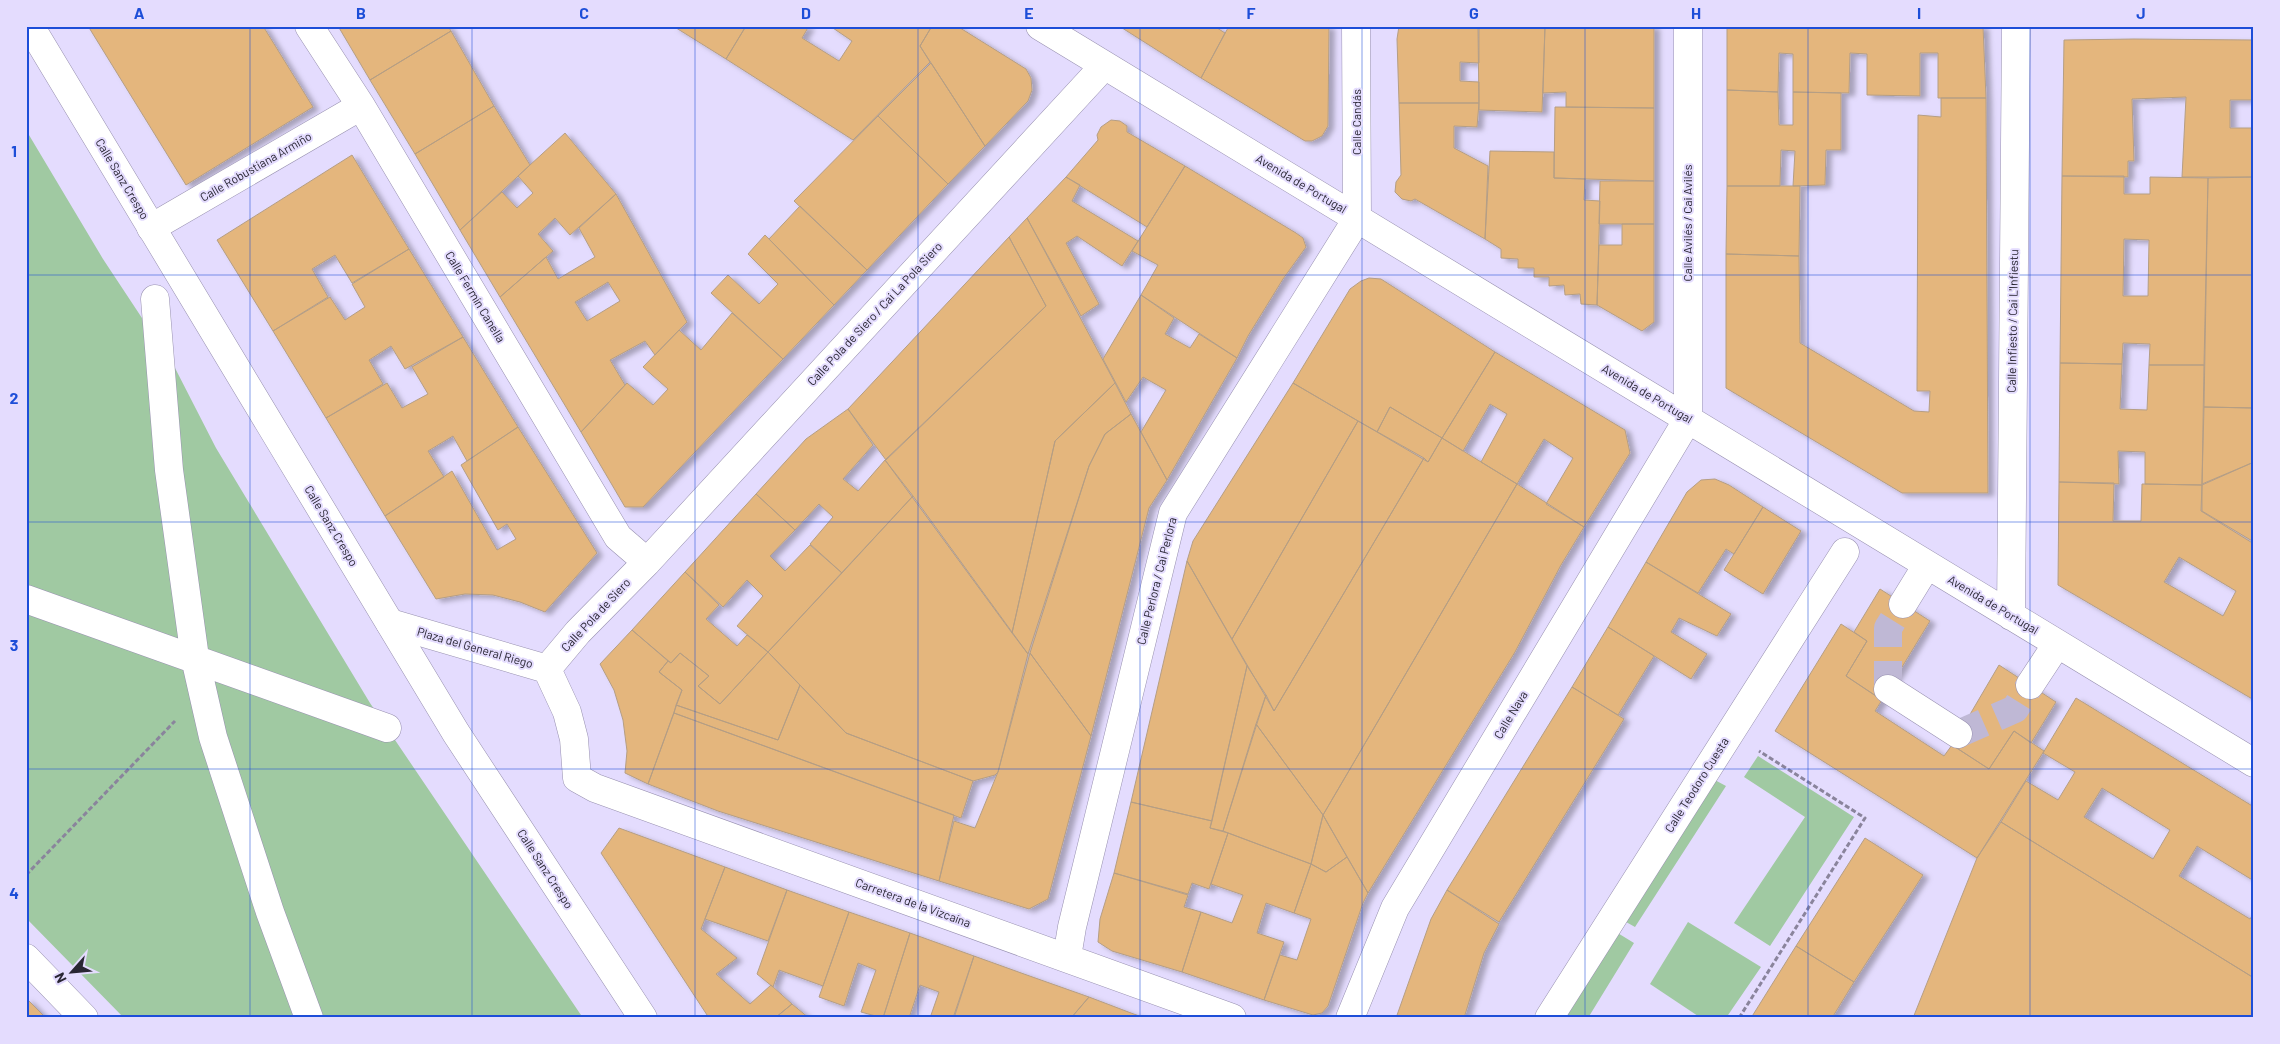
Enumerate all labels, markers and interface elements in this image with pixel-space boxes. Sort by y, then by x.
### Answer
text: A [134,3,145,22]
text: B [356,3,366,22]
text: C [579,3,589,22]
text: D [801,3,811,22]
text: E [1024,3,1034,22]
text: F [1247,3,1256,22]
text: G [1469,3,1479,22]
text: H [1691,3,1701,22]
text: I [1917,3,1921,22]
text: J [2136,3,2146,22]
street label: Calle Candás [1349,89,1363,155]
street label: Calle Robustiana Armiño [197,128,314,204]
street label: Calle Sanz Crespo [93,136,152,221]
text: 1 [11,141,17,160]
street label: Avenida de Portugal [1254,151,1349,216]
street label: Calle Avilés / Cai Avilés [1680,164,1694,282]
street label: Calle Pola de Siero / Cai La Pola Siero [804,239,944,388]
street label: Calle Fermín Canella [443,248,509,345]
street label: Calle Infiesto / Cai L'Infiestu [2004,249,2020,393]
street label: Avenida de Portugal [1600,361,1695,426]
text: 2 [10,388,19,407]
street label: Calle Sanz Crespo [302,483,361,568]
street label: Calle Perlora / Cai Perlora [1133,516,1179,646]
street label: Avenida de Portugal [1946,572,2041,637]
street label: Calle Pola de Siero [558,575,633,654]
street label: Plaza del General Riego [416,624,535,670]
text: 3 [10,635,18,654]
street label: Calle Nava [1490,688,1530,741]
street label: Calle Teodoro Cuesta [1661,734,1731,834]
street label: Calle Sanz Crespo [515,826,577,911]
street label: Carretera de la Vizcaína [854,875,973,929]
text: 4 [9,883,19,902]
north arrow [48,946,98,996]
text: N [50,970,70,986]

